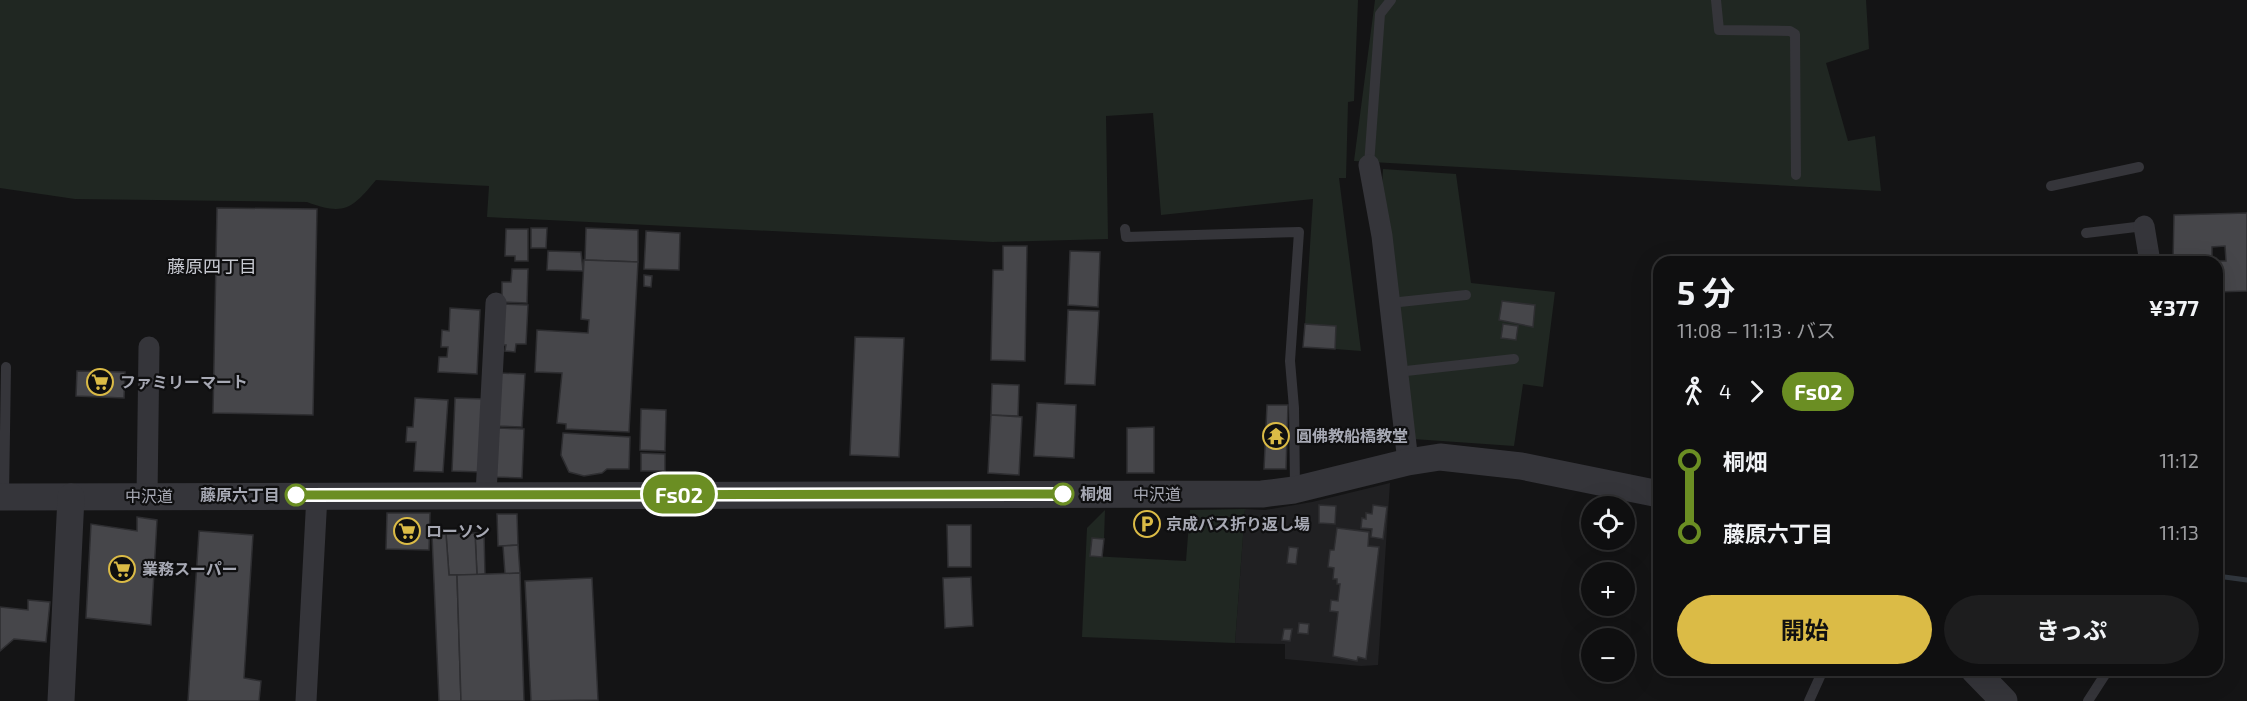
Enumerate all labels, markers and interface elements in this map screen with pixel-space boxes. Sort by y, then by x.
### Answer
district label: 藤原四丁目 [167,255,257,277]
text: 5 分 [1677,272,1735,312]
text: ¥377 [2149,294,2199,320]
text: 11:08 – 11:13 · バス [1677,318,1836,342]
supermarket icon: ファミリーマート [85,367,115,397]
place label: ファミリーマート [120,372,248,391]
icon: walk [1677,375,1710,408]
icon: forward [1740,375,1773,408]
text: 4 [1719,379,1731,403]
text: Fs02 [1794,379,1842,404]
temple icon: 圓佛教船橋教堂 [1261,421,1291,451]
place label: 圓佛教船橋教堂 [1296,426,1408,445]
text: 桐畑 [1723,448,1767,474]
text: 11:12 [2159,448,2199,472]
line badge: Fs02 [637,474,721,514]
text: Fs02 [655,482,703,507]
marker: 桐畑 [1052,483,1074,505]
marker: 藤原六丁目 [285,484,307,506]
place label: 桐畑 [1080,484,1112,503]
street label: 中沢道 [1133,484,1181,503]
place label: 藤原六丁目 [200,485,280,504]
street label: 中沢道 [125,486,173,505]
map controls [1581,496,1635,682]
button: locate [1581,496,1635,550]
parking icon: 京成バス折り返し場 [1132,509,1162,539]
place label: 京成バス折り返し場 [1166,514,1310,533]
supermarket icon: ローソン [392,516,422,546]
text: 藤原六丁目 [1723,520,1833,546]
text: 11:13 [2159,520,2199,544]
place label: ローソン [426,521,490,540]
supermarket icon: 業務スーパー [107,554,137,584]
place label: 業務スーパー [142,559,238,578]
button: + [1581,562,1635,616]
button: 開始 [1677,595,1932,664]
button: きっぷ [1944,595,2199,664]
button: − [1581,628,1635,682]

